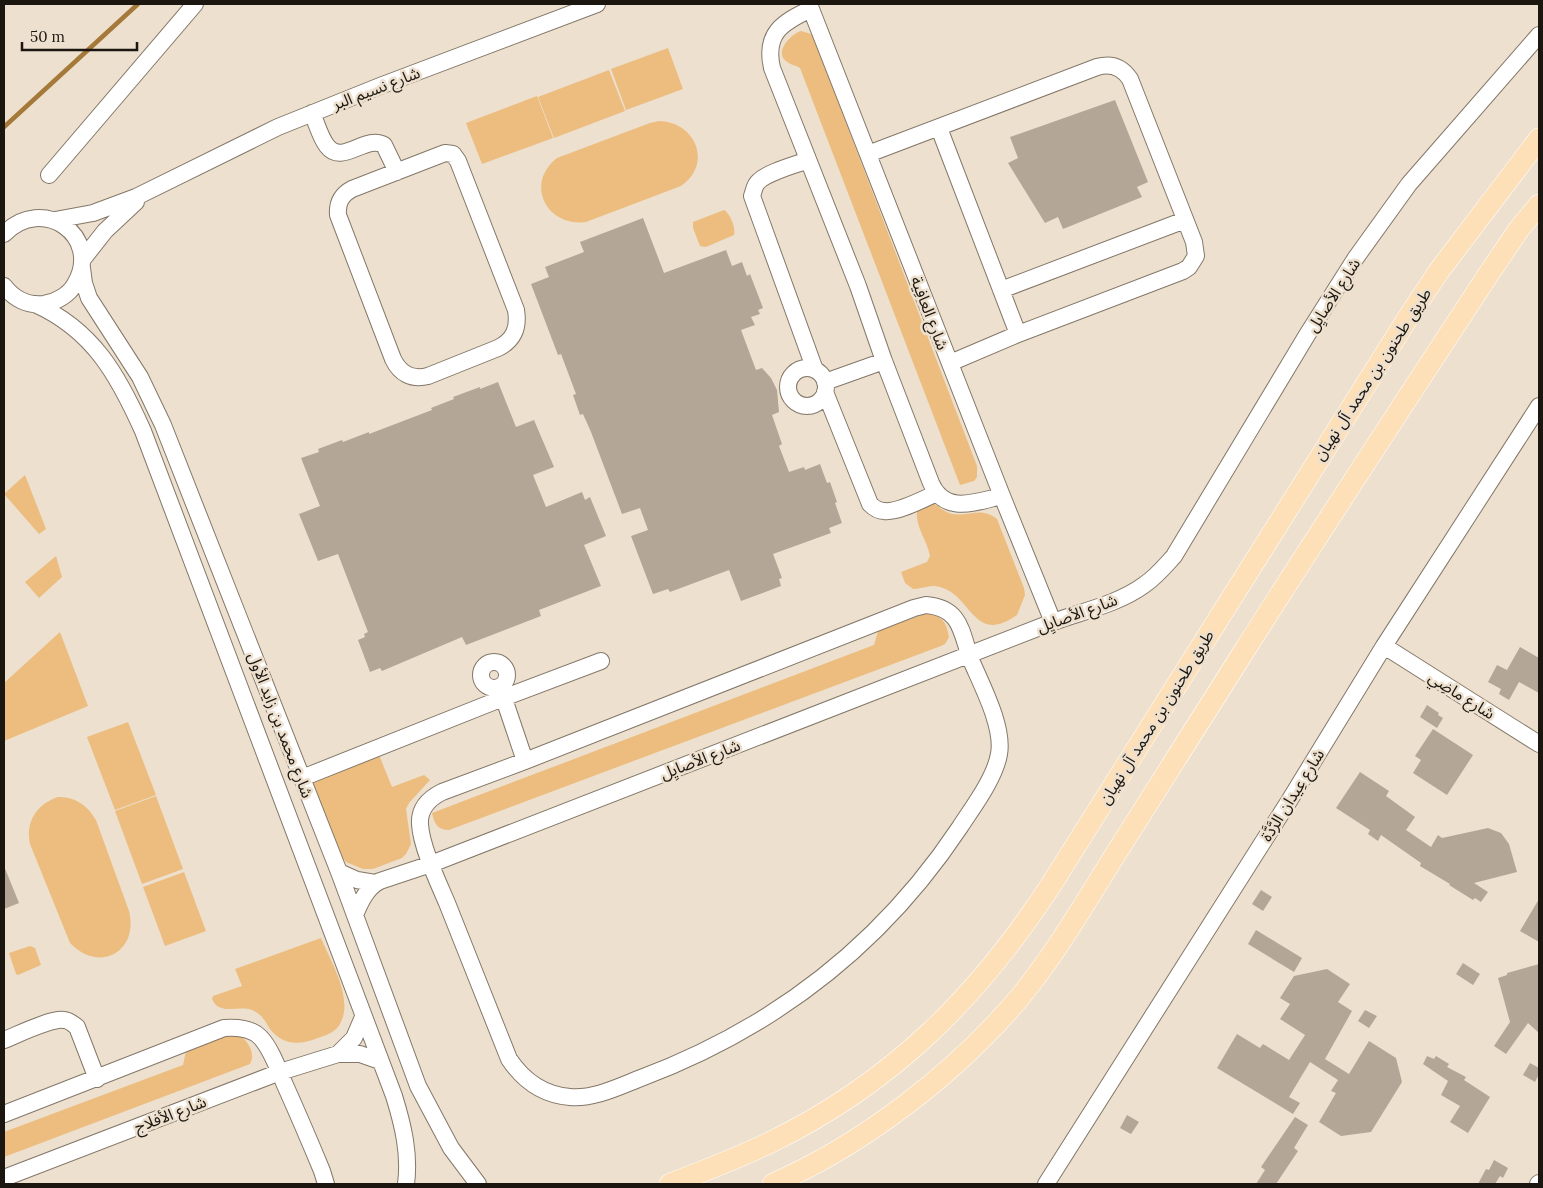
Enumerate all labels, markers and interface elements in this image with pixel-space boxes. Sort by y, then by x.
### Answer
scale bar [22,20,138,52]
text: 50 m [30,27,65,46]
street label: شارع نسيم البر [328,62,424,117]
street label: شارع الأصايِل [1302,254,1367,337]
street label: شارع العافِية [904,273,953,354]
street label: طريق طحنون بن محمد آل نهيان [1309,284,1436,465]
street label: شارع الأصايِل [1034,589,1121,640]
street label: طريق طحنون بن محمد آل نهيان [1094,626,1219,808]
street label: شارع محمد بن زايد الأول [241,649,318,802]
street label: شارع ماضِي [1423,667,1499,726]
street label: شارع الأصايِل [657,735,744,786]
street label: شارع عِيدان الرَّدَّة [1256,745,1331,846]
street label: شارع الأفلاج [131,1091,210,1140]

